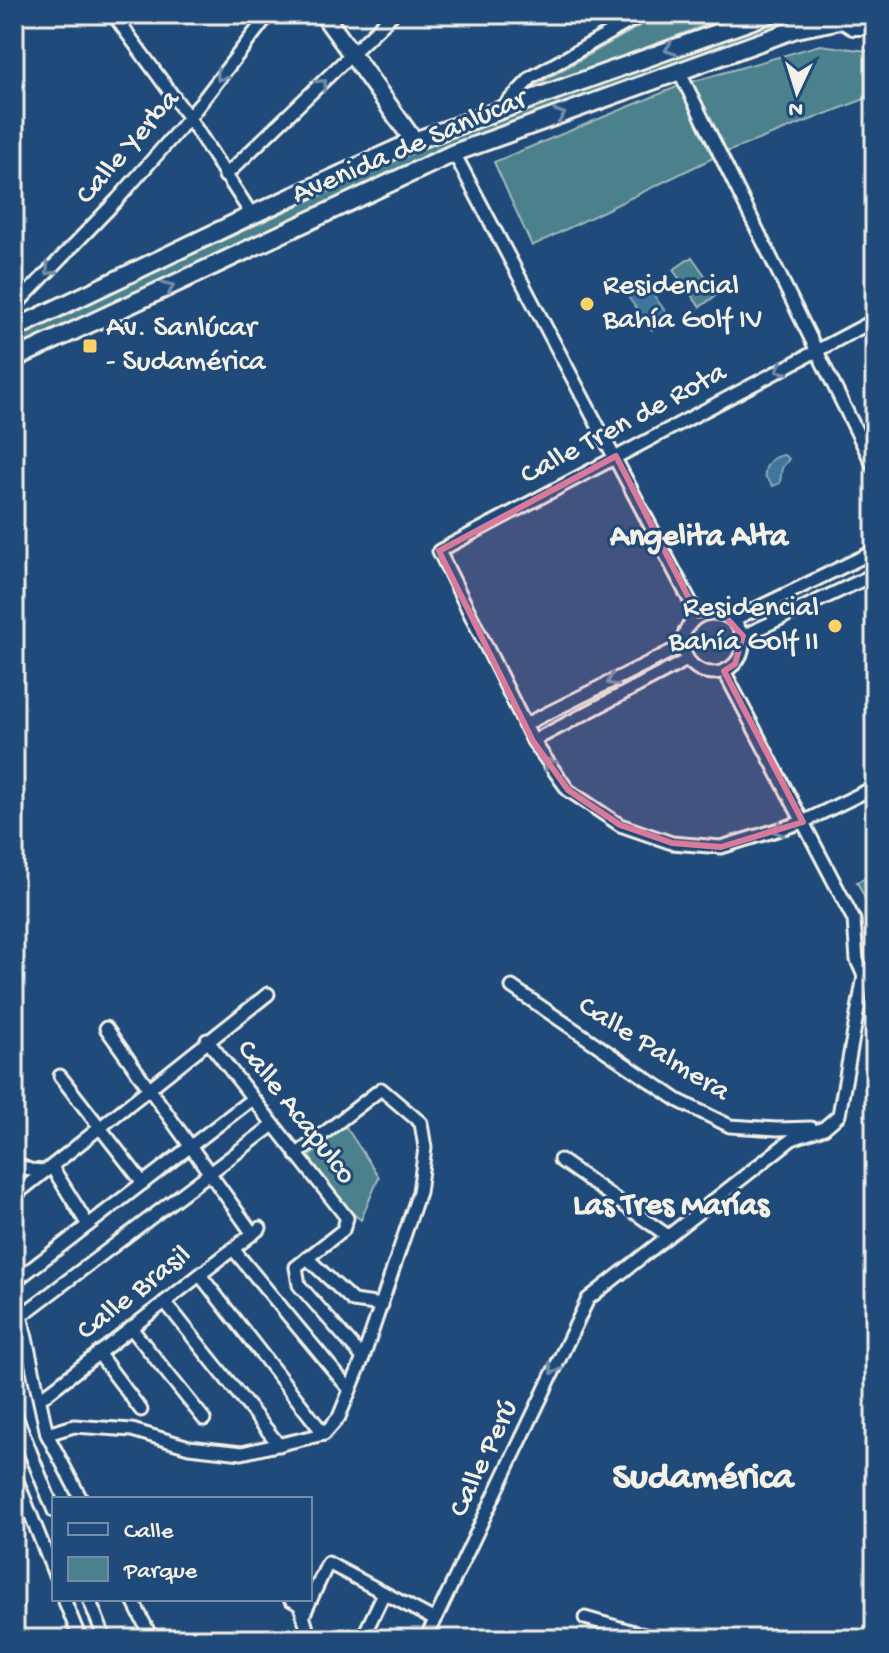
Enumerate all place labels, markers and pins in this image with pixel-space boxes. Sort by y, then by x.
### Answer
place label: Residencial Bahía Golf IV [602,270,763,339]
marker: Residencial Bahía Golf IV [578,295,596,313]
place label: Av. Sanlúcar - Sudamérica [106,312,267,381]
marker: Av. Sanlúcar - Sudamérica [81,337,99,355]
place label: Residencial Bahía Golf II [668,592,819,661]
marker: Residencial Bahía Golf II [826,617,844,635]

